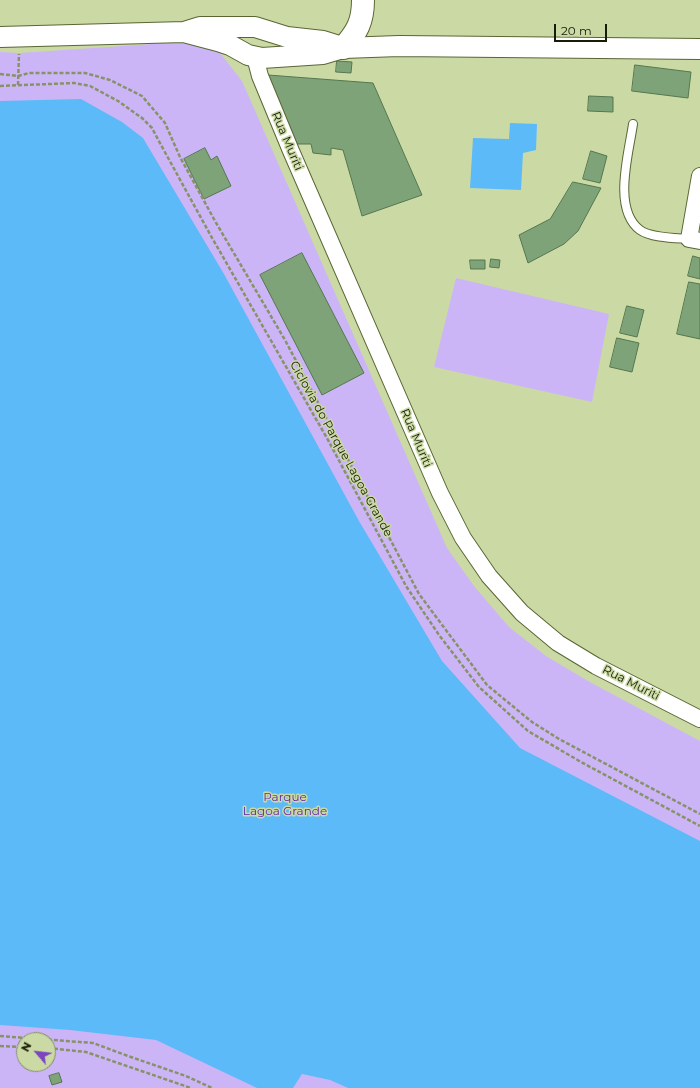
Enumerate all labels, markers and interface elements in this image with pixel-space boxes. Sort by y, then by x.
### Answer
scale bar [556,16,609,42]
text: 20 m [561,23,592,38]
street label: Rua Muriti [268,109,306,173]
street label: Ciclovia do Parque Lagoa Grande [287,359,395,539]
street label: Rua Muriti [397,406,435,470]
street label: Rua Muriti [600,662,662,704]
park label: Parque Lagoa Grande [243,790,327,818]
north arrow [16,1032,56,1072]
text: N [18,1040,35,1054]

